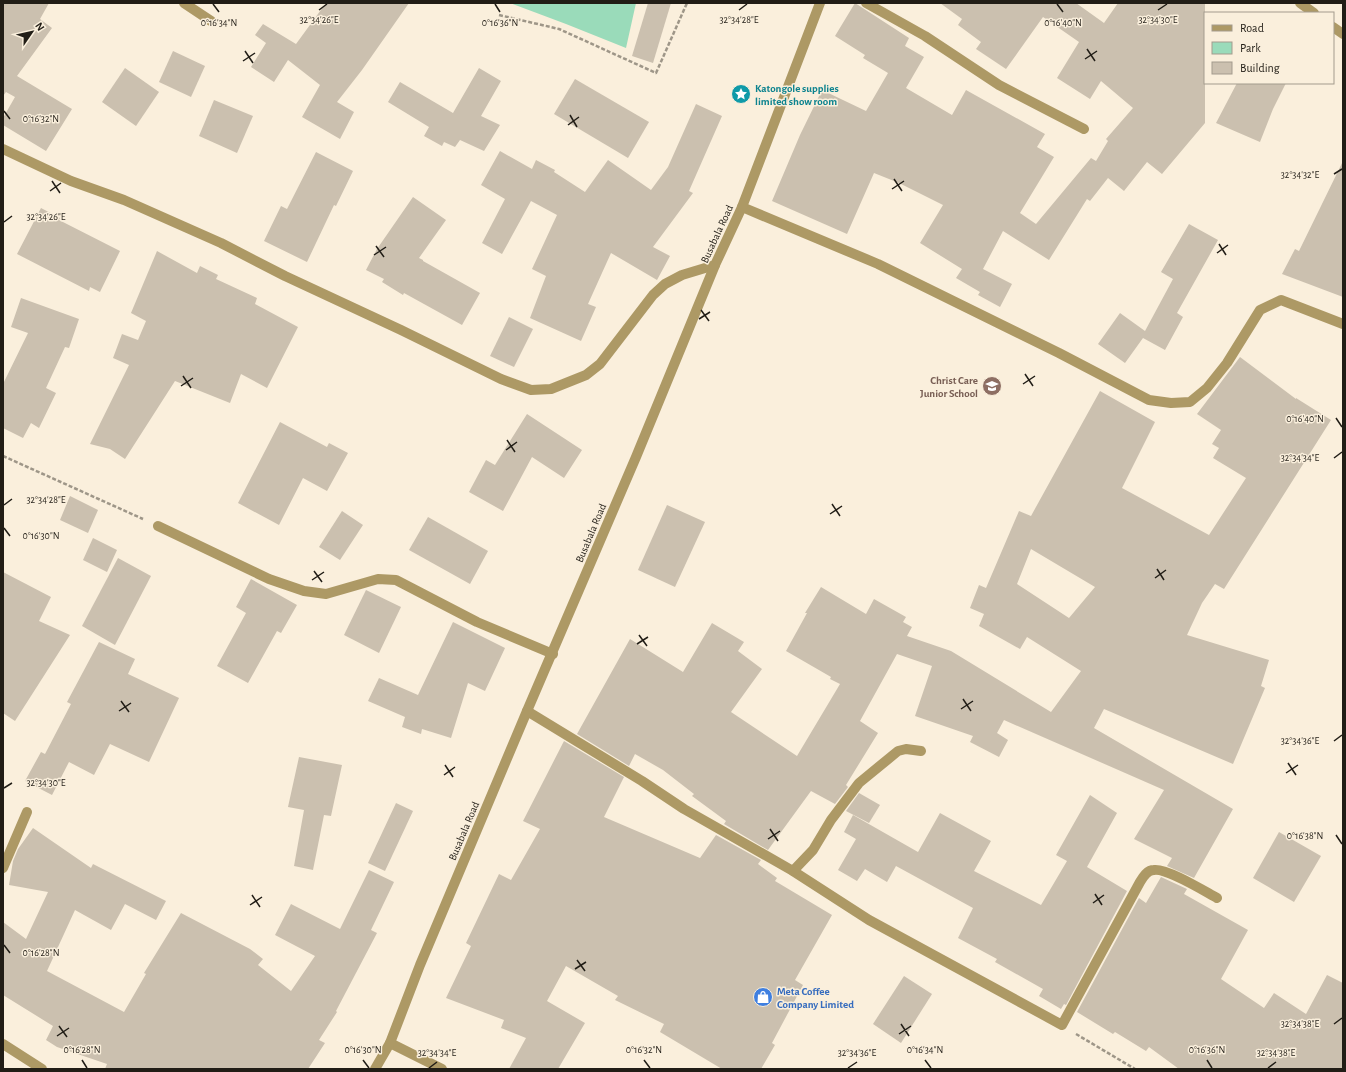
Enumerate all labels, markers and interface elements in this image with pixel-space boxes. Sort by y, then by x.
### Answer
north arrow [12,12,52,52]
legend [1204,12,1334,84]
text: 32°34'26"E [299,15,339,25]
text: 32°34'28"E [719,15,759,25]
text: 32°34'30"E [1138,15,1178,25]
text: 0°16'34"N [201,18,237,28]
text: 0°16'36"N [482,18,518,28]
text: 0°16'40"N [1044,18,1082,28]
text: N [33,20,47,33]
text: Road [1240,22,1264,34]
text: Park [1240,42,1261,54]
text: Building [1240,62,1280,74]
place icon: Katongole supplies limited show room [730,83,752,105]
place label: Katongole supplies limited show room [755,83,839,107]
text: 0°16'32"N [23,114,59,124]
text: 32°34'32"E [1281,170,1319,180]
street label: Busabala Road [699,203,735,265]
text: 32°34'26"E [26,212,66,222]
place label: Christ Care Junior School [920,375,978,399]
school or university icon: Christ Care Junior School [981,375,1003,397]
text: 0°16'40"N [1286,414,1324,424]
text: 32°34'34"E [1281,453,1320,463]
text: 32°34'28"E [26,495,66,505]
street label: Busabala Road [574,502,608,564]
text: 0°16'30"N [22,531,60,541]
text: 32°34'36"E [1281,736,1319,746]
text: 32°34'30"E [26,778,66,788]
street label: Busabala Road [447,800,481,862]
text: 0°16'38"N [1287,831,1323,841]
text: 0°16'28"N [23,948,59,958]
shop icon: Meta Coffee Company Limited [752,986,774,1008]
place label: Meta Coffee Company Limited [777,986,854,1010]
text: 32°34'38"E [1281,1019,1320,1029]
text: 0°16'28"N [64,1045,100,1055]
text: 0°16'30"N [344,1045,382,1055]
text: 0°16'32"N [626,1045,662,1055]
text: 0°16'34"N [907,1045,943,1055]
text: 0°16'36"N [1189,1045,1225,1055]
text: 32°34'34"E [418,1048,457,1058]
text: 32°34'36"E [838,1048,876,1058]
text: 32°34'38"E [1257,1048,1296,1058]

